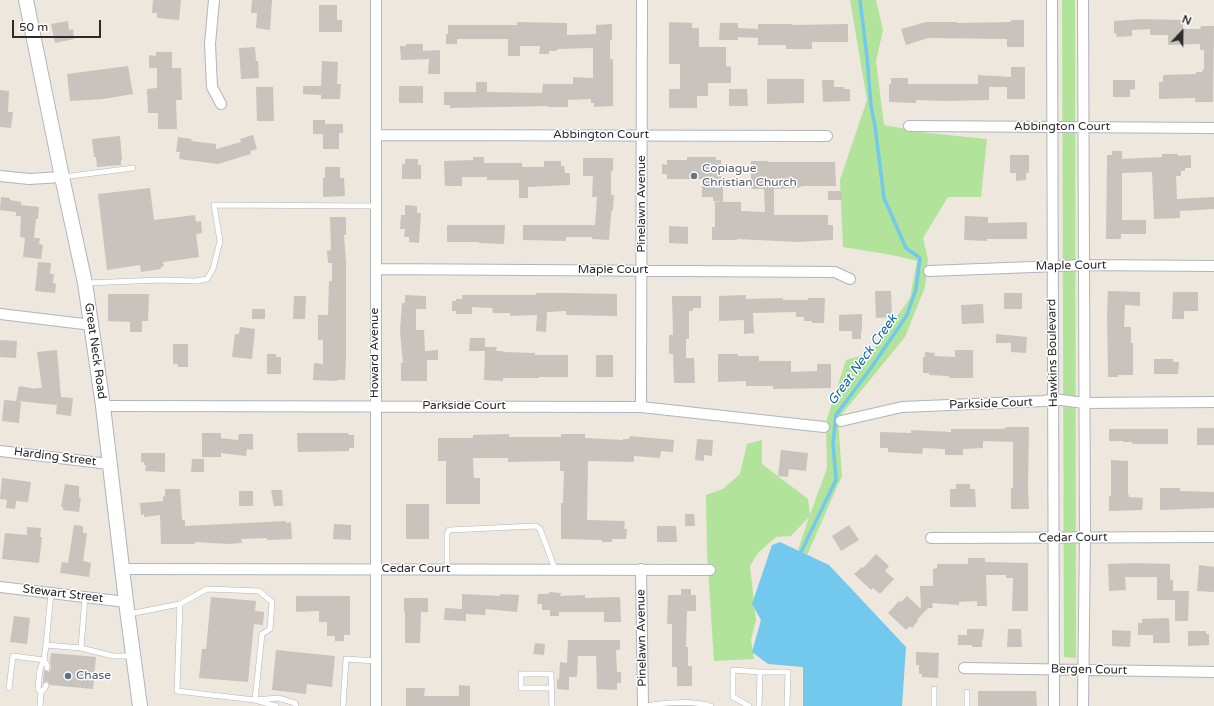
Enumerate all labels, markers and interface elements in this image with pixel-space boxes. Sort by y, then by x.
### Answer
scale bar [14,12,103,38]
north arrow [1162,12,1202,52]
text: N [1180,13,1193,28]
text: 50 m [19,20,48,34]
street label: Abbington Court [1014,120,1110,134]
street label: Abbington Court [553,128,649,142]
street label: Pinelawn Avenue [635,155,649,253]
place label: Copiague Christian Church [702,162,797,190]
marker: Copiague Christian Church [689,171,699,181]
street label: Maple Court [1036,258,1106,274]
street label: Maple Court [578,263,648,277]
street label: Hawkins Boulevard [1045,299,1061,407]
street label: Great Neck Road [81,302,109,400]
street label: Howard Avenue [368,308,382,398]
water label: Great Neck Creek [825,312,901,408]
street label: Parkside Court [949,395,1033,413]
street label: Parkside Court [422,399,506,413]
street label: Harding Street [13,445,97,469]
street label: Cedar Court [1038,530,1108,546]
street label: Cedar Court [382,562,450,576]
street label: Stewart Street [22,582,104,606]
street label: Pinelawn Avenue [634,589,650,687]
street label: Bergen Court [1051,662,1127,678]
place label: Chase [76,669,111,683]
marker: Chase [63,671,73,681]

